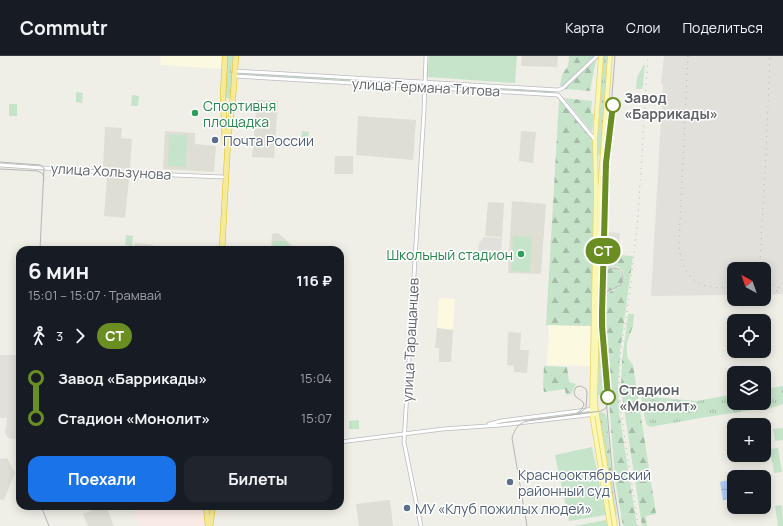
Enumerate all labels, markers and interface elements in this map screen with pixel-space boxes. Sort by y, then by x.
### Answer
text: Commutr [20,15,108,41]
text: Карта [565,18,604,37]
text: Слои [626,18,660,37]
text: Поделиться [682,18,763,37]
street label: улица Германа Титова [351,74,501,100]
place label: Завод «Баррикады» [624,88,718,123]
place label: Спортивня площадка [203,96,276,131]
marker: Завод «Баррикады» [605,97,621,113]
marker: Спортивня площадка [190,108,200,118]
place label: Почта России [223,131,314,150]
marker: Почта России [210,135,220,145]
street label: улица Хользунова [50,158,172,184]
line badge: СТ [585,238,621,264]
text: СТ [594,241,612,260]
place label: Школьный стадион [386,245,513,264]
marker: Школьный стадион [516,249,526,259]
text: 6 мин [28,256,89,286]
north arrow [727,262,771,306]
map controls [727,262,771,514]
text: 116 ₽ [296,270,332,291]
street label: улица Таращанцев [397,277,423,403]
text: 15:01 – 15:07 · Трамвай [28,286,161,304]
button: locate [727,314,771,358]
icon: walk [28,325,50,347]
icon: forward [69,325,91,347]
text: СТ [105,326,124,345]
text: 3 [56,327,63,345]
button: layers [727,366,771,410]
text: Завод «Баррикады» [58,368,207,389]
text: 15:04 [300,369,332,387]
place label: Стадион «Монолит» [619,380,698,415]
marker: Стадион «Монолит» [600,389,616,405]
text: Стадион «Монолит» [58,408,210,429]
text: 15:07 [301,409,332,427]
button: + [727,418,771,462]
button: Поехали [28,456,176,502]
button: Билеты [184,456,332,502]
place label: Краснооктябрьский районный суд [518,465,651,500]
button: − [727,470,771,514]
marker: Краснооктябрьский районный суд [505,477,515,487]
place label: МУ «Клуб пожилых людей» [415,499,592,518]
marker: МУ «Клуб пожилых людей» [402,503,412,513]

